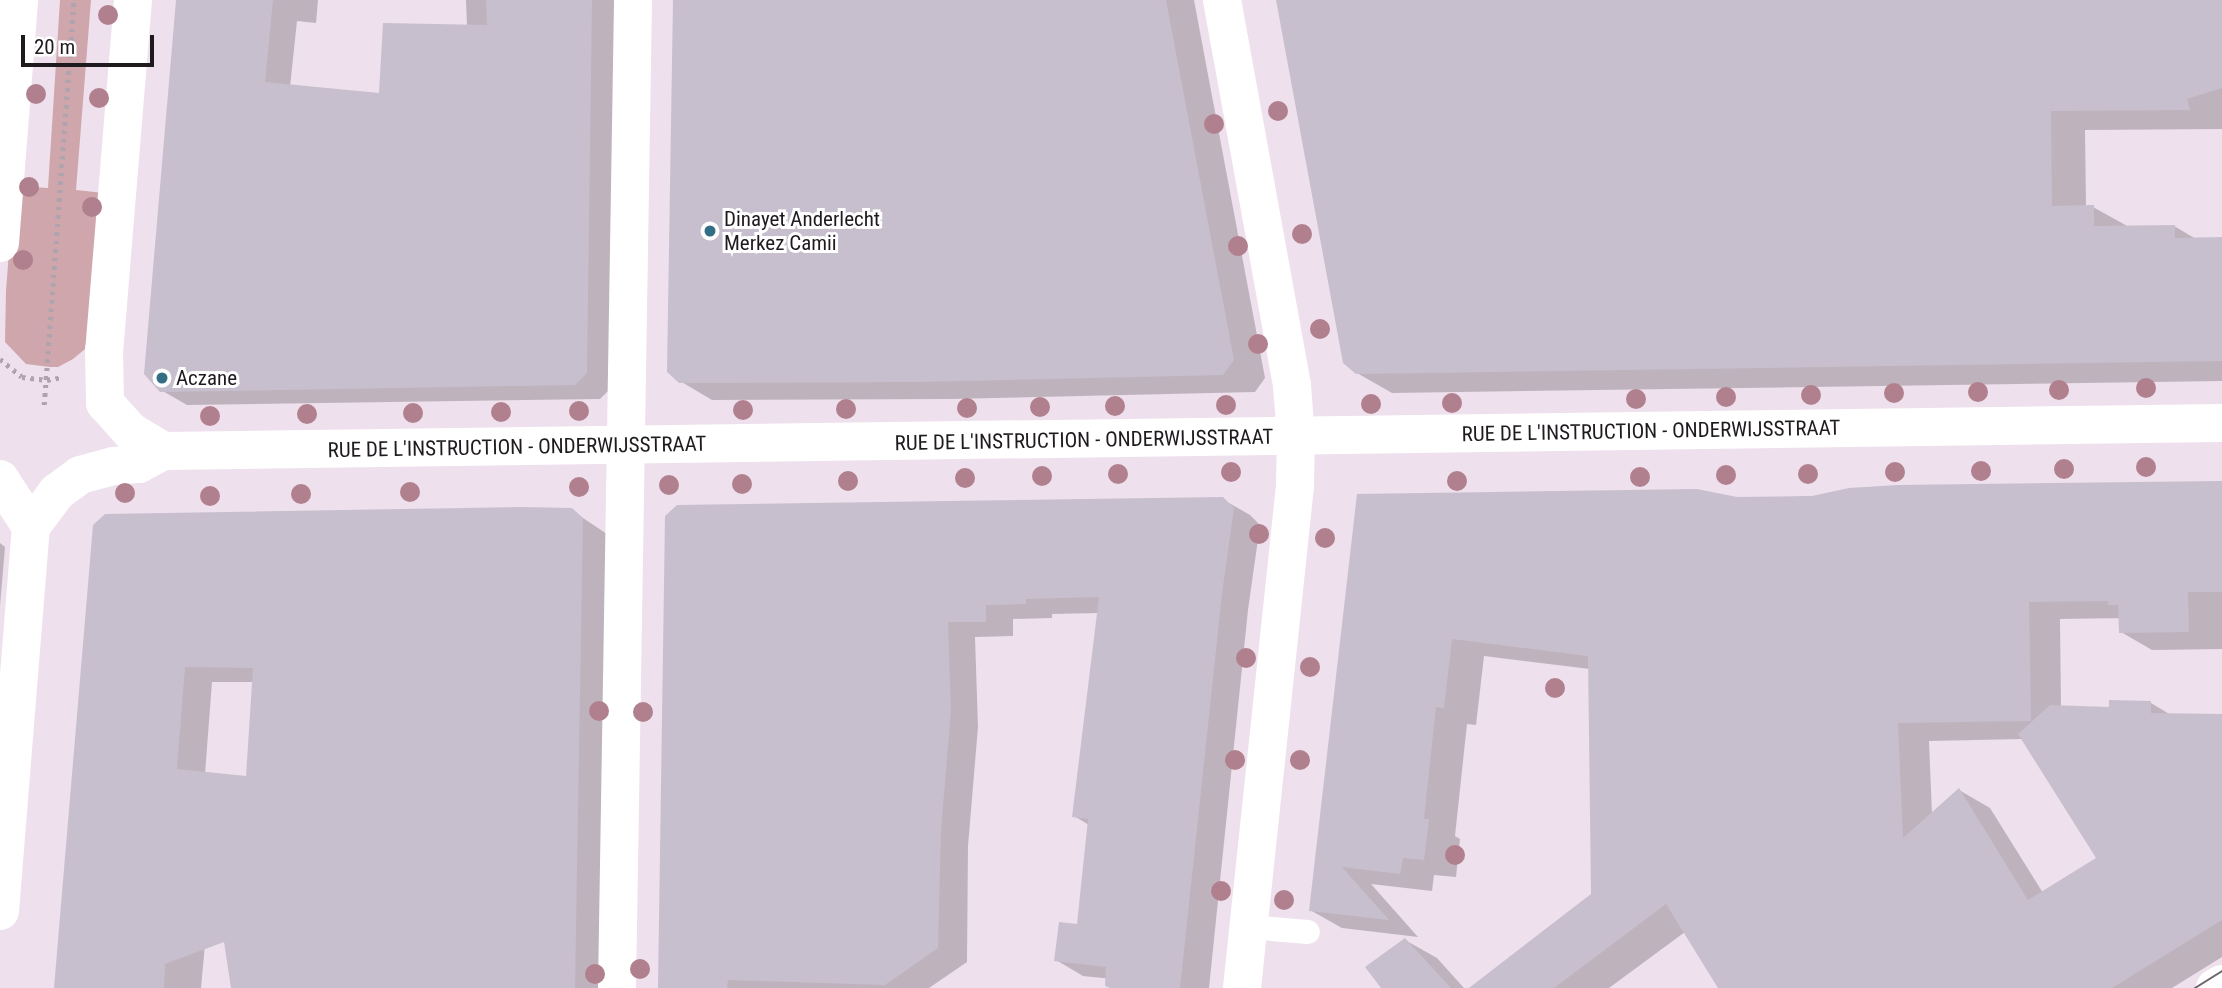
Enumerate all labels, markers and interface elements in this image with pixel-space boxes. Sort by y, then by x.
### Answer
scale bar [24,21,158,65]
text: 20 m [34,35,75,59]
place label: Dinayet Anderlecht Merkez Camii [724,206,880,256]
marker: Dinayet Anderlecht Merkez Camii [702,223,718,239]
place label: Aczane [176,365,237,391]
marker: Aczane [154,370,170,386]
street label: RUE DE L'INSTRUCTION - ONDERWIJSSTRAAT [1461,415,1841,447]
street label: RUE DE L'INSTRUCTION - ONDERWIJSSTRAAT [894,424,1274,456]
street label: RUE DE L'INSTRUCTION - ONDERWIJSSTRAAT [327,431,707,463]

